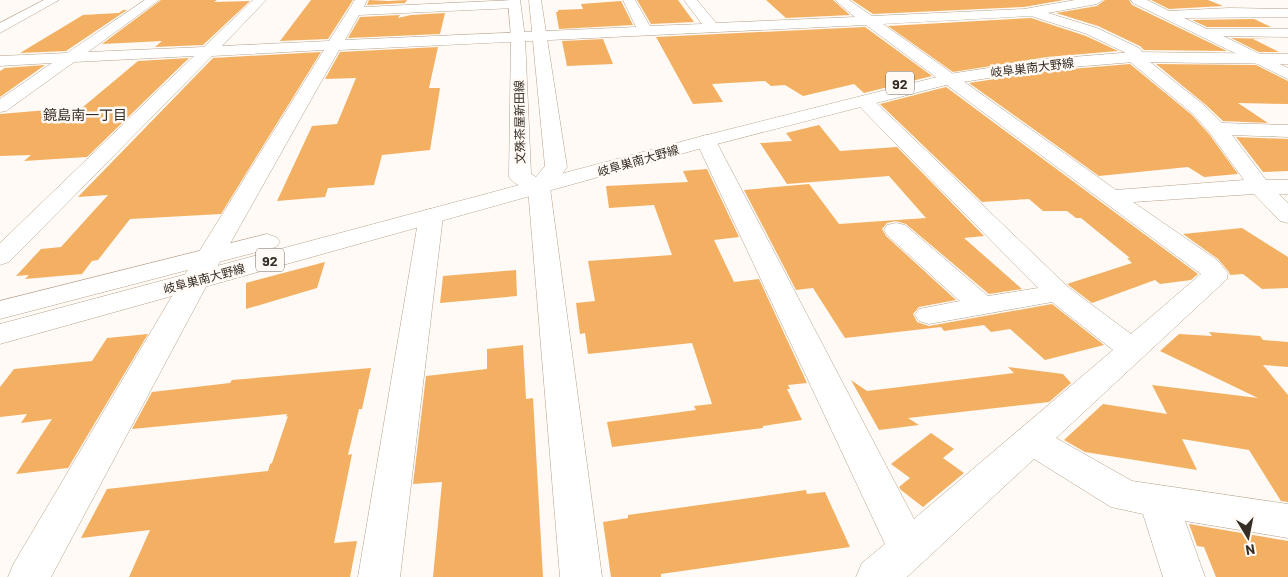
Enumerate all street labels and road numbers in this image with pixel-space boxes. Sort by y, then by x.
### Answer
street label: 岐阜巣南大野線 [989,55,1075,79]
road number: 92 [886,72,914,95]
street label: 文殊茶屋新田線 [511,80,527,164]
street label: 岐阜巣南大野線 [596,142,680,178]
road number: 92 [256,248,284,272]
street label: 岐阜巣南大野線 [162,260,246,296]

